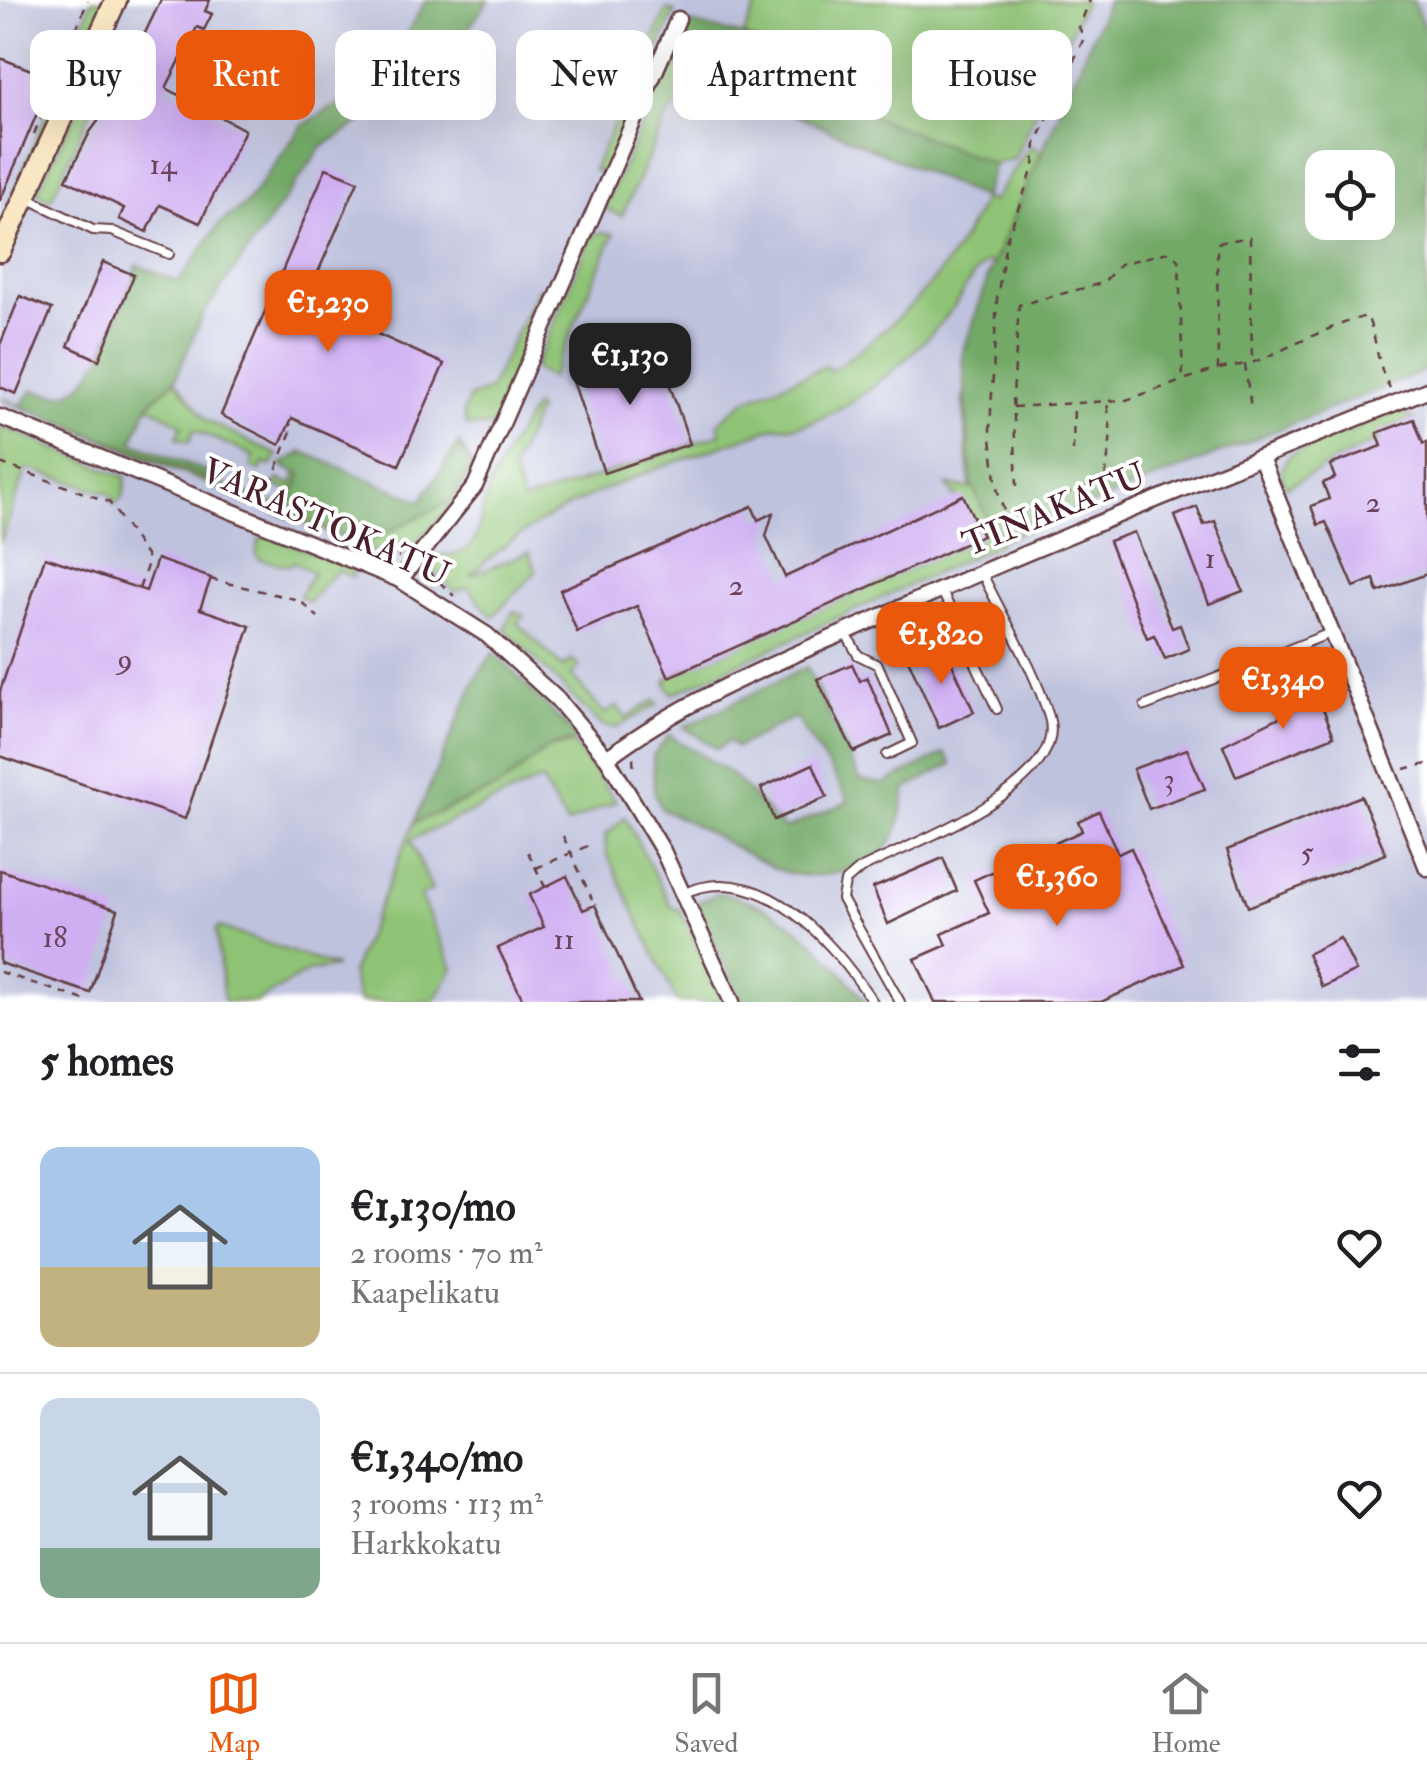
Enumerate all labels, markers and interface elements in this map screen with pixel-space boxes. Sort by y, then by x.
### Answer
chip: Buy [30,30,156,120]
chip: Rent [176,30,315,120]
chip: Filters [335,30,496,120]
chip: New [516,30,653,120]
chip: Apartment [673,30,892,120]
chip: House [912,30,1072,120]
house number: 14 [150,146,178,183]
map controls [1305,150,1395,240]
button: locate [1305,150,1395,240]
pin: €1,230 [247,270,409,355]
text: €1,230 [287,282,369,322]
pin: €1,130 [549,323,711,408]
text: €1,130 [591,335,669,375]
street label: VARASTOKATU [195,448,457,597]
street label: TINAKATU [956,453,1153,567]
house number: 2 [1365,484,1381,521]
house number: 1 [1205,540,1215,577]
house number: 2 [728,567,744,604]
pin: €1,820 [860,602,1022,687]
text: €1,820 [898,614,984,654]
house number: 9 [115,641,133,678]
pin: €1,340 [1202,647,1364,732]
text: €1,340 [1241,659,1325,699]
house number: 3 [1163,761,1175,798]
house number: 5 [1300,834,1314,871]
pin: €1,360 [976,844,1138,929]
text: €1,360 [1016,856,1098,896]
house number: 18 [43,919,67,956]
house number: 11 [553,921,575,958]
icon: filters [1332,1035,1387,1090]
text: 5 homes [40,1036,174,1088]
text: €1,130/mo [350,1181,516,1233]
icon: home [120,1187,240,1307]
icon: heart [1332,1220,1387,1275]
text: 2 rooms · 70 m² [350,1233,543,1273]
text: Kaapelikatu [350,1273,500,1313]
text: €1,340/mo [350,1432,523,1484]
icon: home [120,1438,240,1558]
icon: heart [1332,1471,1387,1526]
text: 3 rooms · 113 m² [350,1484,543,1524]
text: Harkkokatu [350,1524,501,1564]
tab: Map [206,1666,261,1761]
tab: Saved [674,1666,738,1761]
tab: Home [1151,1666,1221,1761]

